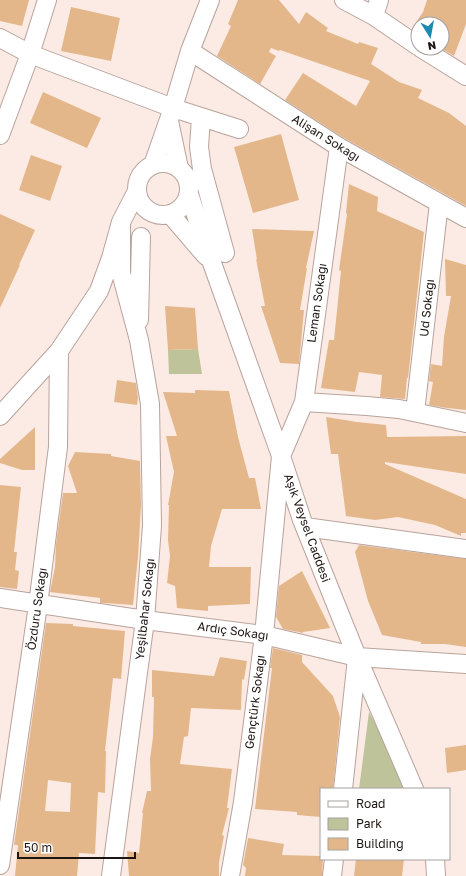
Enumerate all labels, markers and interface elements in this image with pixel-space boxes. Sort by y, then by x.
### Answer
north arrow [410,16,450,56]
text: N [427,39,437,53]
street label: Alişan Sokağı [290,111,363,164]
street label: Leman Sokağı [303,262,330,344]
street label: Ud Sokağı [416,278,437,338]
street label: Aşık Veysel Caddesi [281,471,334,584]
street label: Yeşilbahar Sokağı [132,557,157,660]
street label: Özduru Sokağı [23,567,50,651]
street label: Ardıç Sokağı [197,618,270,643]
street label: Gençtürk Sokağı [241,654,268,750]
legend [320,788,450,860]
text: Road [356,796,385,811]
text: Park [356,816,382,831]
scale bar [18,834,135,860]
text: Building [356,836,404,851]
text: 50 m [24,840,52,855]

